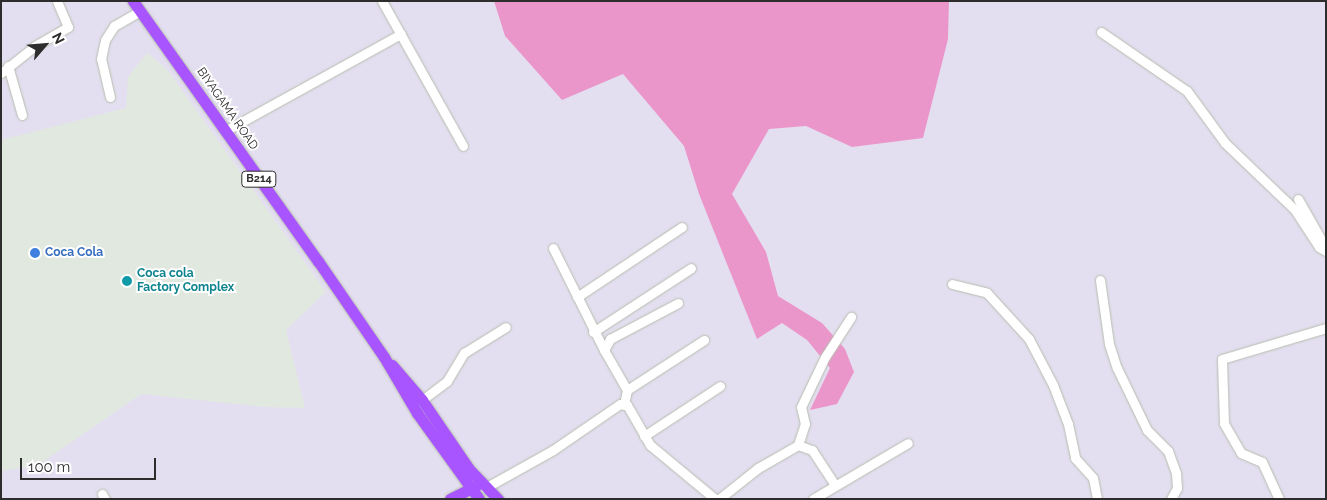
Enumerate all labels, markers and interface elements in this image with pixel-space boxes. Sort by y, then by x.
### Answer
north arrow [20,20,70,70]
text: N [49,30,68,47]
street label: BIYAGAMA ROAD [193,65,261,153]
road number: B214 [240,170,278,188]
place label: Coca Cola [45,246,103,260]
marker: Coca Cola [29,247,41,259]
place label: Coca cola Factory Complex [137,267,234,295]
marker: Coca cola Factory Complex [121,275,133,287]
scale bar [22,448,159,480]
text: 100 m [28,458,70,476]

